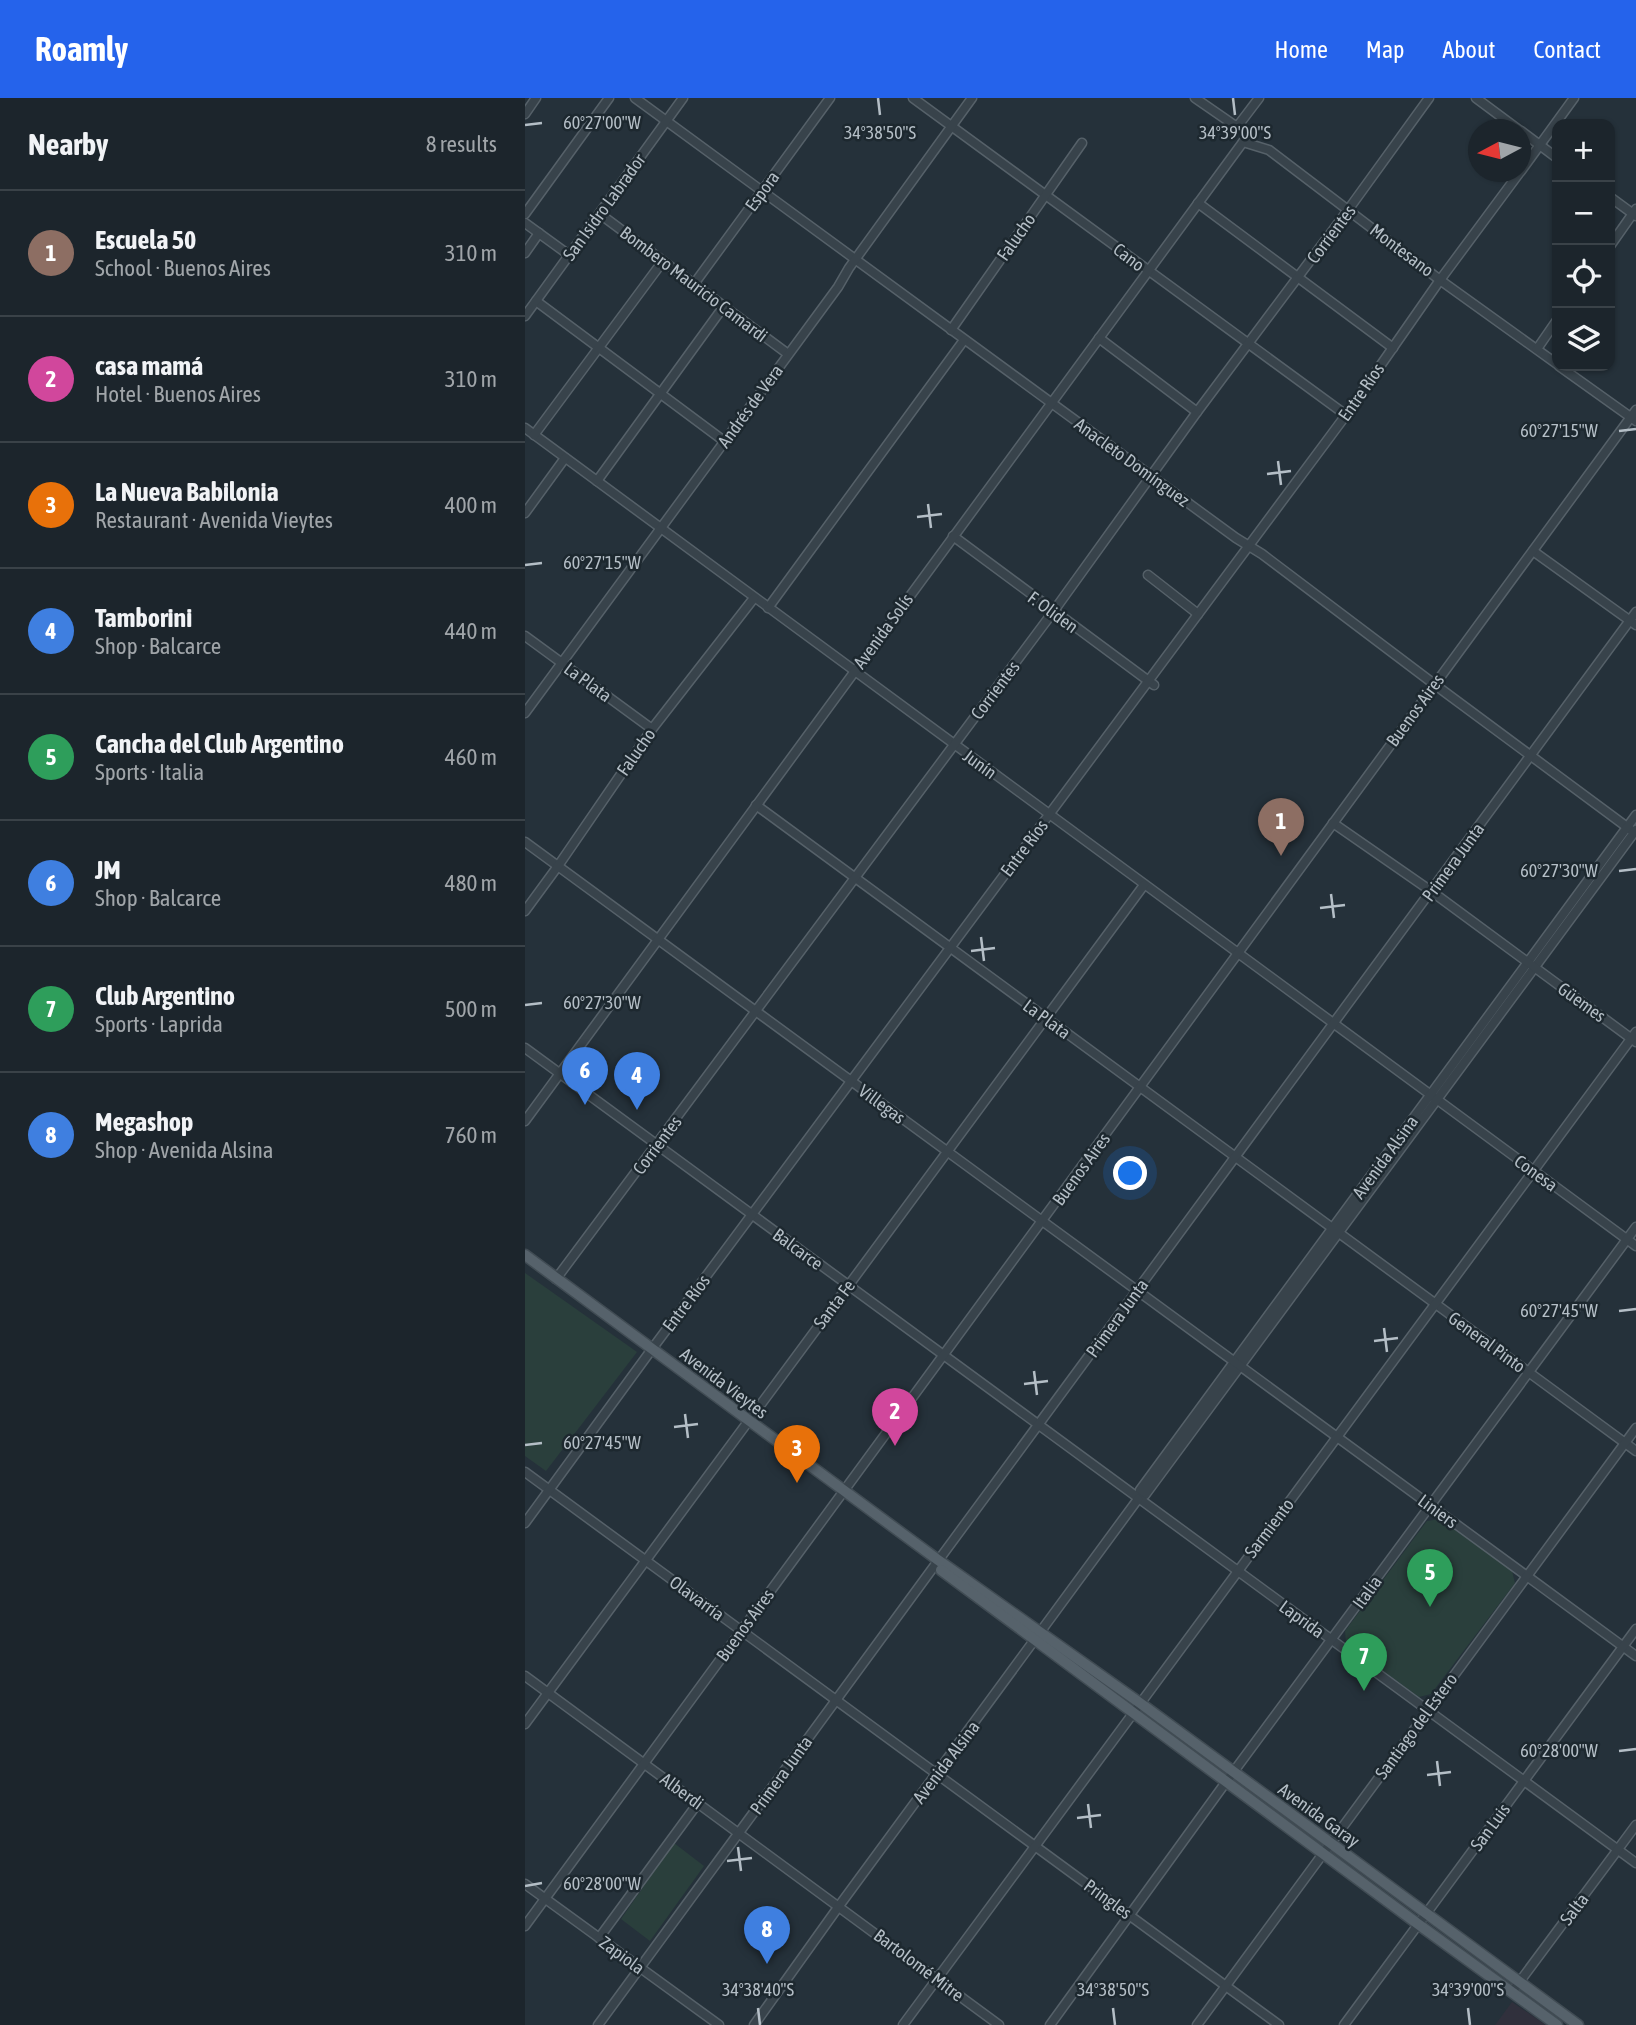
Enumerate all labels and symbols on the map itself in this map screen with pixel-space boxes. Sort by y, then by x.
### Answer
text: 60°27'00"W [563,112,641,133]
north arrow [1468,119,1531,182]
text: 34°38'50"S [844,122,916,143]
text: 34°39'00"S [1199,122,1271,143]
street label: San Isidro Labrador [558,149,650,264]
street label: Espora [740,167,784,215]
street label: Corrientes [1302,201,1360,267]
street label: Falucho [992,209,1040,265]
street label: Montesano [1366,219,1438,281]
street label: Bombero Mauricio Camardi [616,222,772,346]
street label: Cano [1109,238,1149,276]
street label: Entre Ríos [1334,359,1388,425]
street label: Andrés de Vera [713,360,787,452]
street label: Anacleto Domínguez [1071,413,1194,511]
text: 60°27'15"W [1520,420,1598,441]
text: 60°27'15"W [563,552,641,573]
street label: F. Oliden [1024,587,1082,637]
street label: Avenida Solís [849,589,917,673]
street label: Corrientes [966,657,1024,723]
street label: La Plata [560,658,616,706]
street label: Buenos Aires [1382,670,1448,750]
street label: Falucho [612,724,660,780]
street label: Junín [959,745,1001,783]
pin: 1 [1258,798,1304,856]
street label: Entre Ríos [996,816,1052,880]
street label: Primera Junta [1417,819,1489,905]
text: 60°27'30"W [1520,860,1598,881]
street label: Güemes [1554,978,1610,1026]
text: 60°27'30"W [563,992,641,1013]
street label: La Plata [1019,995,1075,1043]
pin: 6 [562,1047,608,1105]
pin: 4 [614,1052,660,1110]
street label: Villegas [855,1080,909,1128]
street label: Avenida Alsina [1348,1111,1422,1203]
street label: Corrientes [628,1112,686,1178]
street label: Buenos Aires [1048,1129,1114,1209]
street label: Conesa [1510,1150,1562,1196]
your location [1113,1156,1147,1190]
street label: Balcarce [769,1224,827,1274]
street label: Entre Ríos [658,1271,714,1335]
street label: Santa Fe [809,1275,859,1333]
street label: Primera Junta [1081,1275,1153,1361]
text: 60°27'45"W [1520,1300,1598,1321]
street label: General Pinto [1444,1307,1530,1377]
street label: Avenida Vieytes [676,1343,772,1423]
pin: 2 [872,1388,918,1446]
pin: 3 [774,1425,820,1483]
text: 60°27'45"W [563,1432,641,1453]
street label: Liniers [1414,1490,1462,1532]
street label: Sarmiento [1240,1494,1298,1562]
pin: 5 [1407,1549,1453,1607]
street label: Olavarría [666,1571,728,1625]
street label: Italia [1348,1571,1386,1613]
street label: Buenos Aires [712,1585,778,1665]
street label: Laprida [1276,1596,1328,1642]
pin: 7 [1341,1633,1387,1691]
street label: Santiago del Estero [1371,1669,1461,1783]
street label: Avenida Alsina [908,1717,984,1807]
street label: Primera Junta [745,1732,817,1818]
text: 60°28'00"W [1520,1740,1598,1761]
street label: Alberdi [656,1768,708,1814]
street label: Avenida Garay [1274,1779,1364,1851]
street label: San Luis [1466,1799,1514,1855]
text: 60°28'00"W [563,1873,641,1894]
street label: Pringles [1080,1875,1136,1923]
street label: Salta [1555,1889,1593,1929]
pin: 8 [744,1906,790,1964]
street label: Bartolomé Mitre [870,1924,968,2006]
street label: Zapiola [595,1932,649,1978]
text: 34°38'40"S [722,1979,794,2000]
text: 34°38'50"S [1077,1979,1149,2000]
text: 34°39'00"S [1432,1979,1504,2000]

